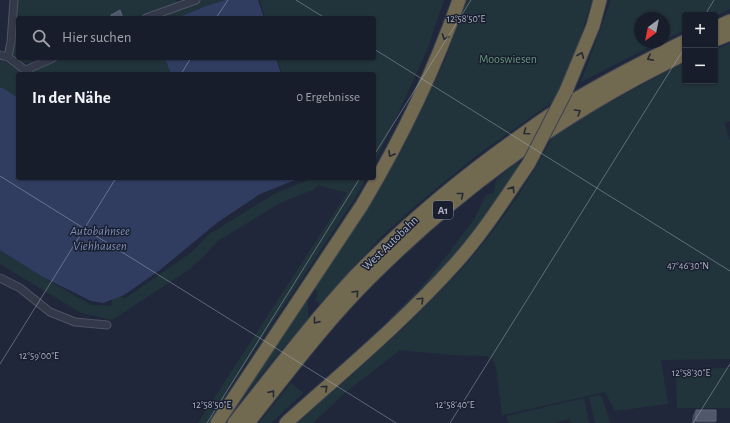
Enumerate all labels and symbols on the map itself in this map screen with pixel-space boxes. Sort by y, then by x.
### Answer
north arrow [634,12,670,48]
text: 12°58'50"E [447,14,485,24]
one-way arrow [442,33,450,40]
one-way arrow [576,52,584,59]
park label: Mooswiesen [479,53,537,65]
one-way arrow [647,53,654,61]
one-way arrow [574,109,581,116]
one-way arrow [524,127,531,134]
one-way arrow [388,150,395,158]
one-way arrow [507,186,515,193]
one-way arrow [457,193,464,200]
road number: A1 [433,201,453,219]
street label: West Autobahn [360,214,420,272]
water label: Autobahnsee Viehhausen [69,225,130,253]
text: 47°46'30"N [667,261,709,271]
one-way arrow [351,290,359,298]
one-way arrow [416,297,424,305]
one-way arrow [313,316,320,323]
text: 12°59'00"E [19,351,59,361]
text: 12°58'30"E [672,368,710,378]
one-way arrow [320,385,328,392]
one-way arrow [268,390,275,397]
text: 12°58'50"E [193,400,231,410]
text: 12°58'40"E [435,400,475,410]

